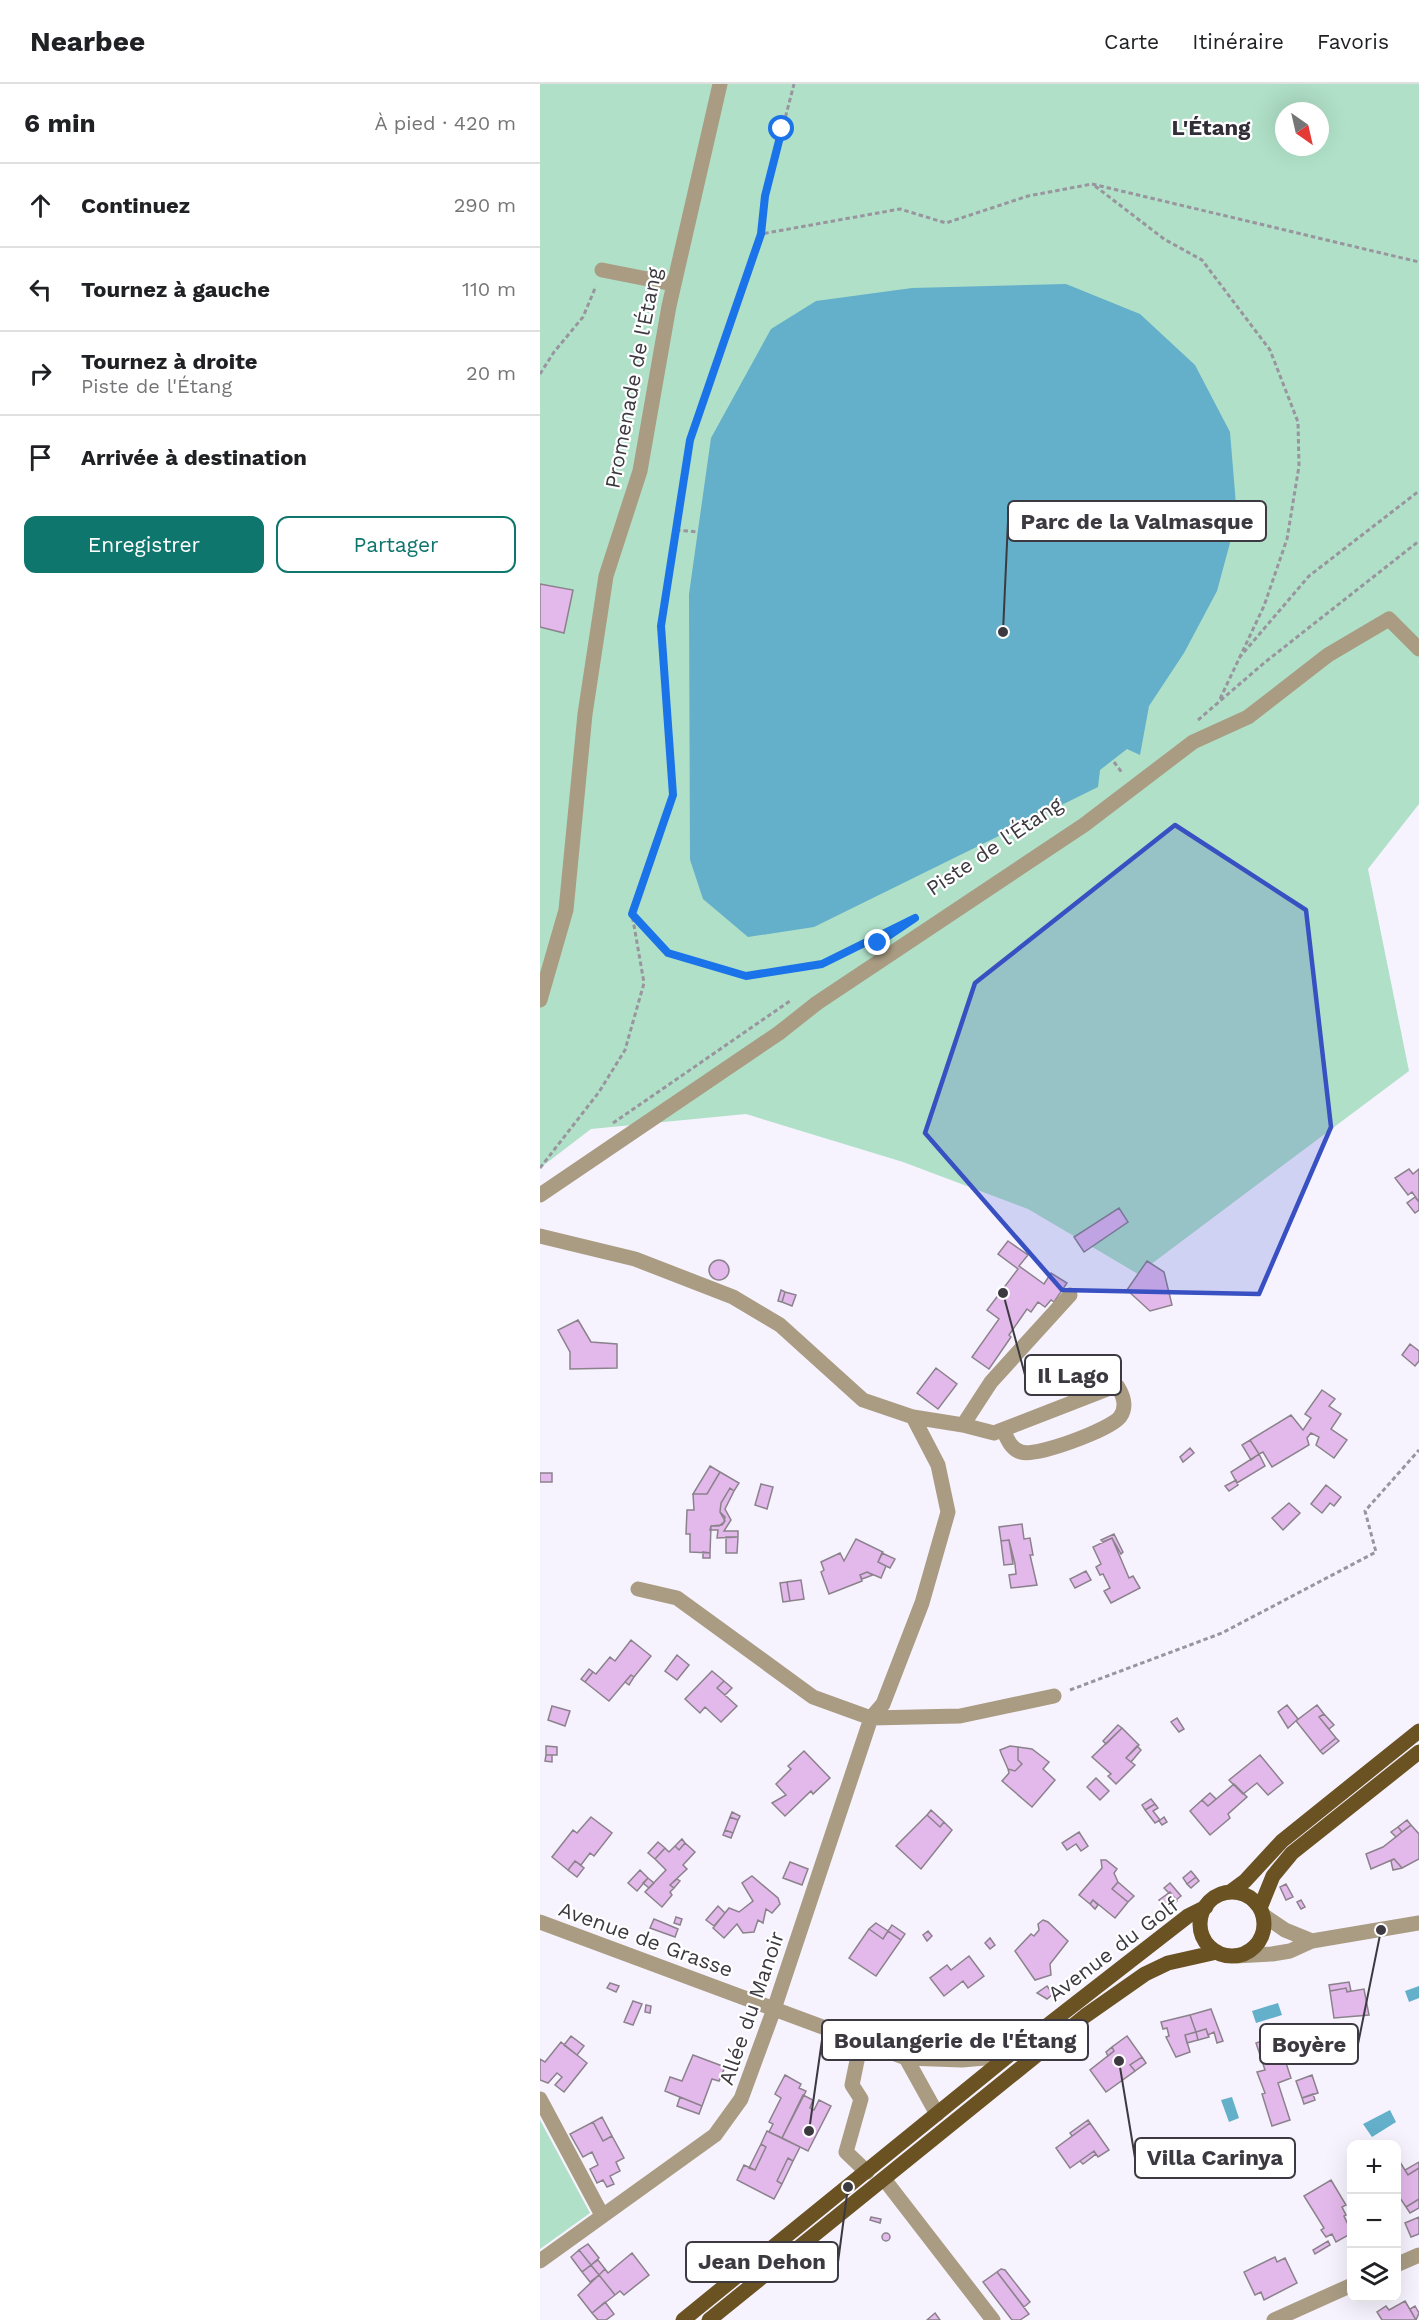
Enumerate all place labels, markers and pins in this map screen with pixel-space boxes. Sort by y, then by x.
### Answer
callout: Parc de la Valmasque [1008,501,1266,541]
callout: Il Lago [1025,1355,1121,1395]
callout: Boulangerie de l'Étang [822,2020,1088,2060]
callout: Boyère [1260,2024,1358,2064]
callout: Villa Carinya [1135,2138,1295,2178]
callout: Jean Dehon [686,2242,838,2282]

